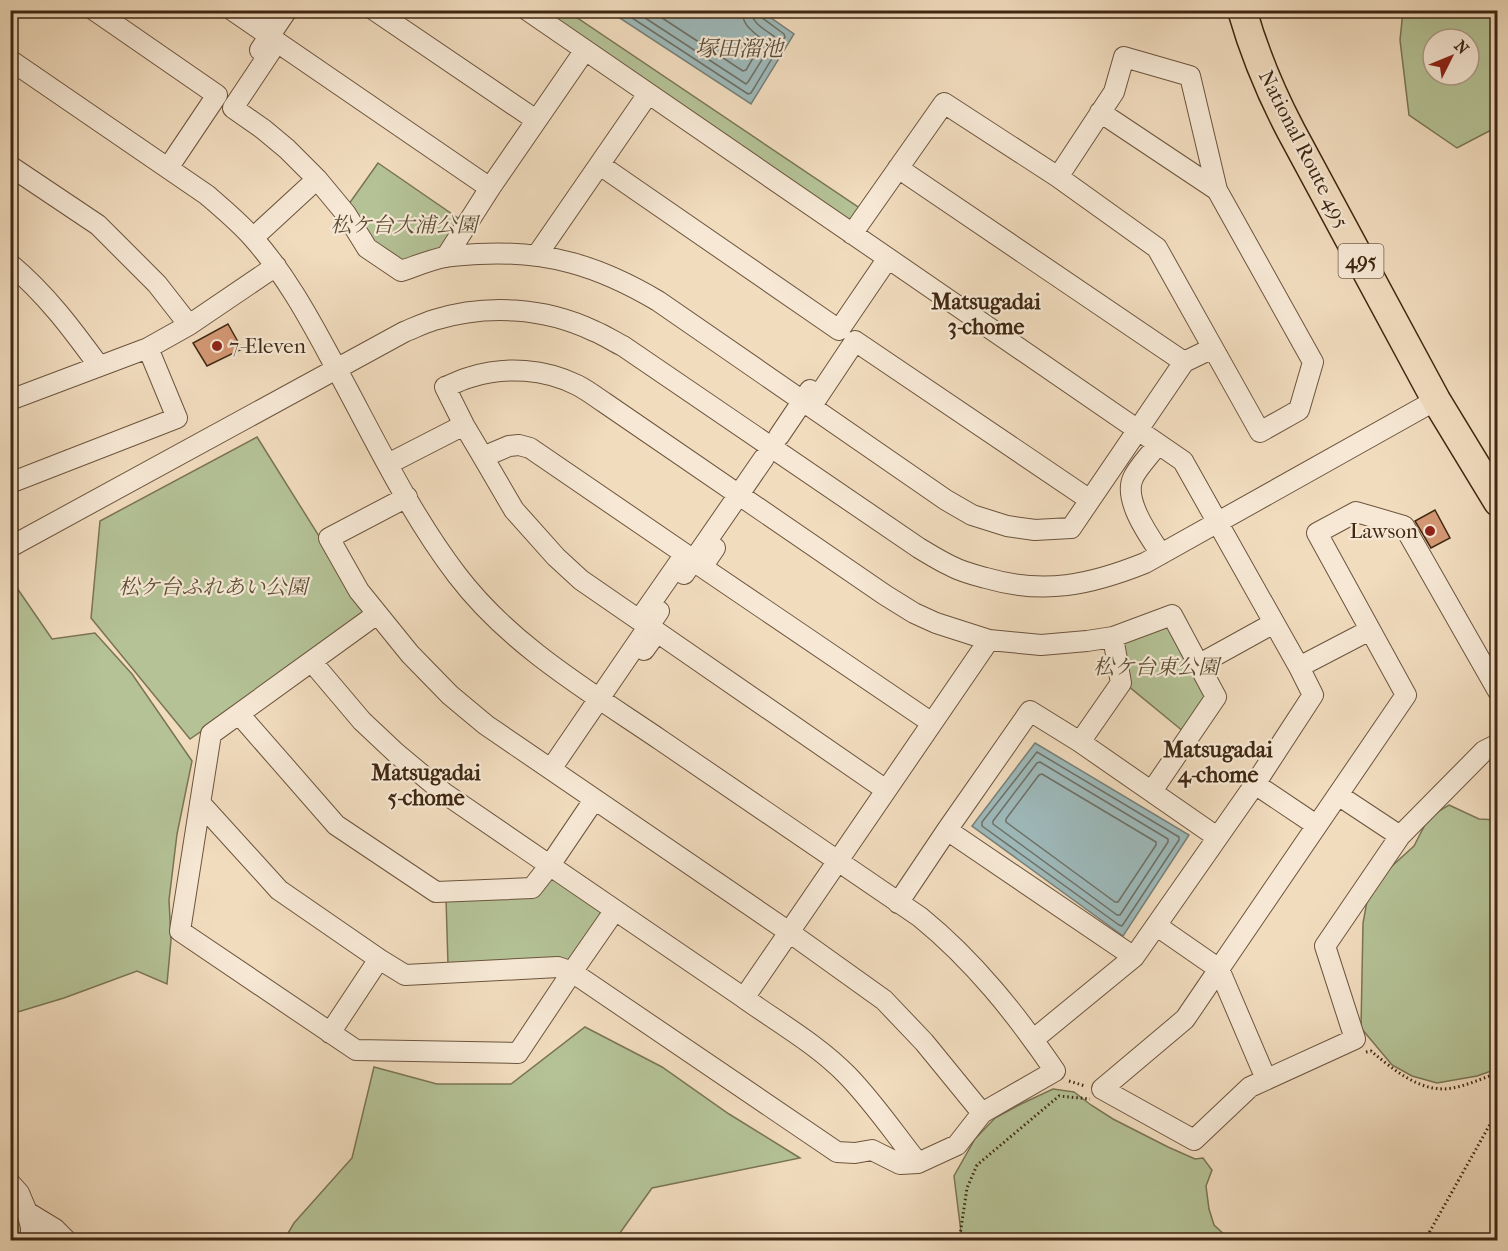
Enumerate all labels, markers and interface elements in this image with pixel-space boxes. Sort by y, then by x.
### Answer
north arrow [1421,27,1481,87]
water label: 塚田溜池 [695,36,786,62]
text: N [1451,36,1473,59]
street label: National Route 495 [1254,66,1354,232]
park label: 松ケ台大浦公園 [331,213,480,237]
road number: 495 [1338,244,1384,278]
district label: Matsugadai 3-chome [930,289,1041,340]
place label: 7-Eleven [229,334,306,358]
marker: 7-Eleven [210,339,224,353]
place label: Lawson [1350,519,1418,543]
marker: Lawson [1423,524,1437,538]
park label: 松ケ台ふれあい公園 [119,575,310,599]
park label: 松ケ台東公園 [1093,655,1222,679]
district label: Matsugadai 4-chome [1162,737,1273,788]
district label: Matsugadai 5-chome [370,760,481,811]

